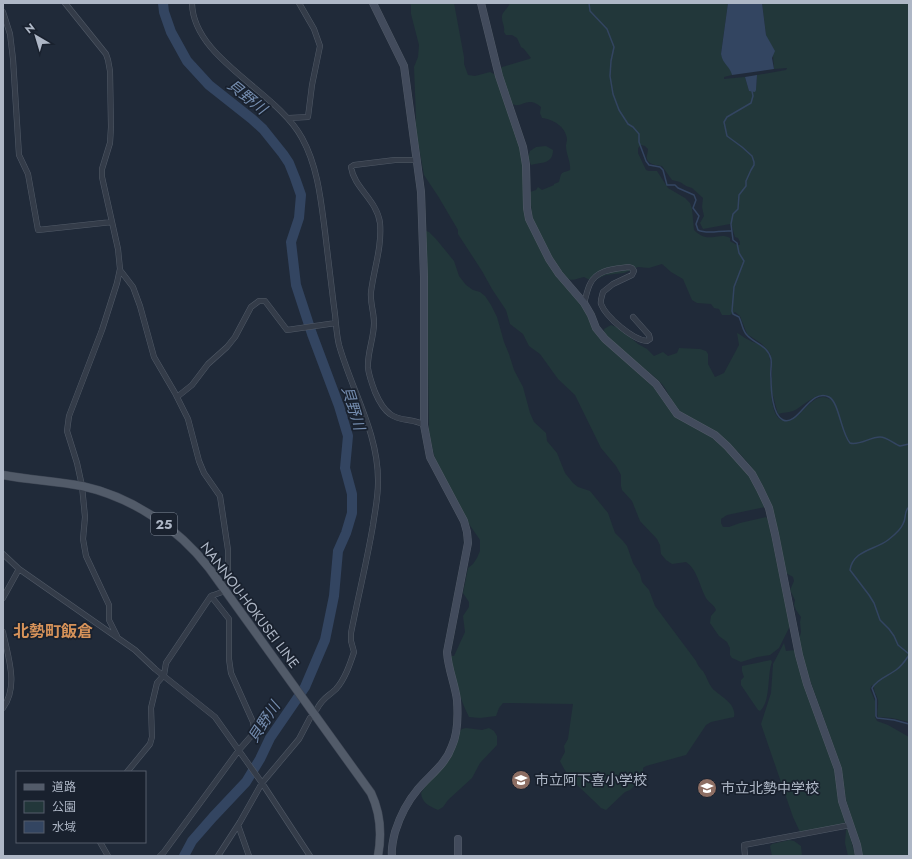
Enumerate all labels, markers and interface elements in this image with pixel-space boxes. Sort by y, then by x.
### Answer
north arrow [16,16,56,56]
text: N [21,19,38,37]
water label: 貝野川 [223,74,273,121]
water label: 貝野川 [336,383,371,435]
road number: 25 [151,513,177,535]
street label: NANNOU-HOKUSEI LINE [196,538,304,672]
district label: 北勢町飯倉 [13,620,93,643]
water label: 貝野川 [243,695,287,747]
school or university icon: 市立阿下喜小学校 [510,769,532,791]
place label: 市立阿下喜小学校 [535,770,647,790]
legend [16,771,146,843]
school or university icon: 市立北勢中学校 [696,777,718,799]
text: 道路 [52,778,76,796]
place label: 市立北勢中学校 [721,778,819,798]
text: 公園 [52,798,76,816]
text: 水域 [52,818,76,836]

